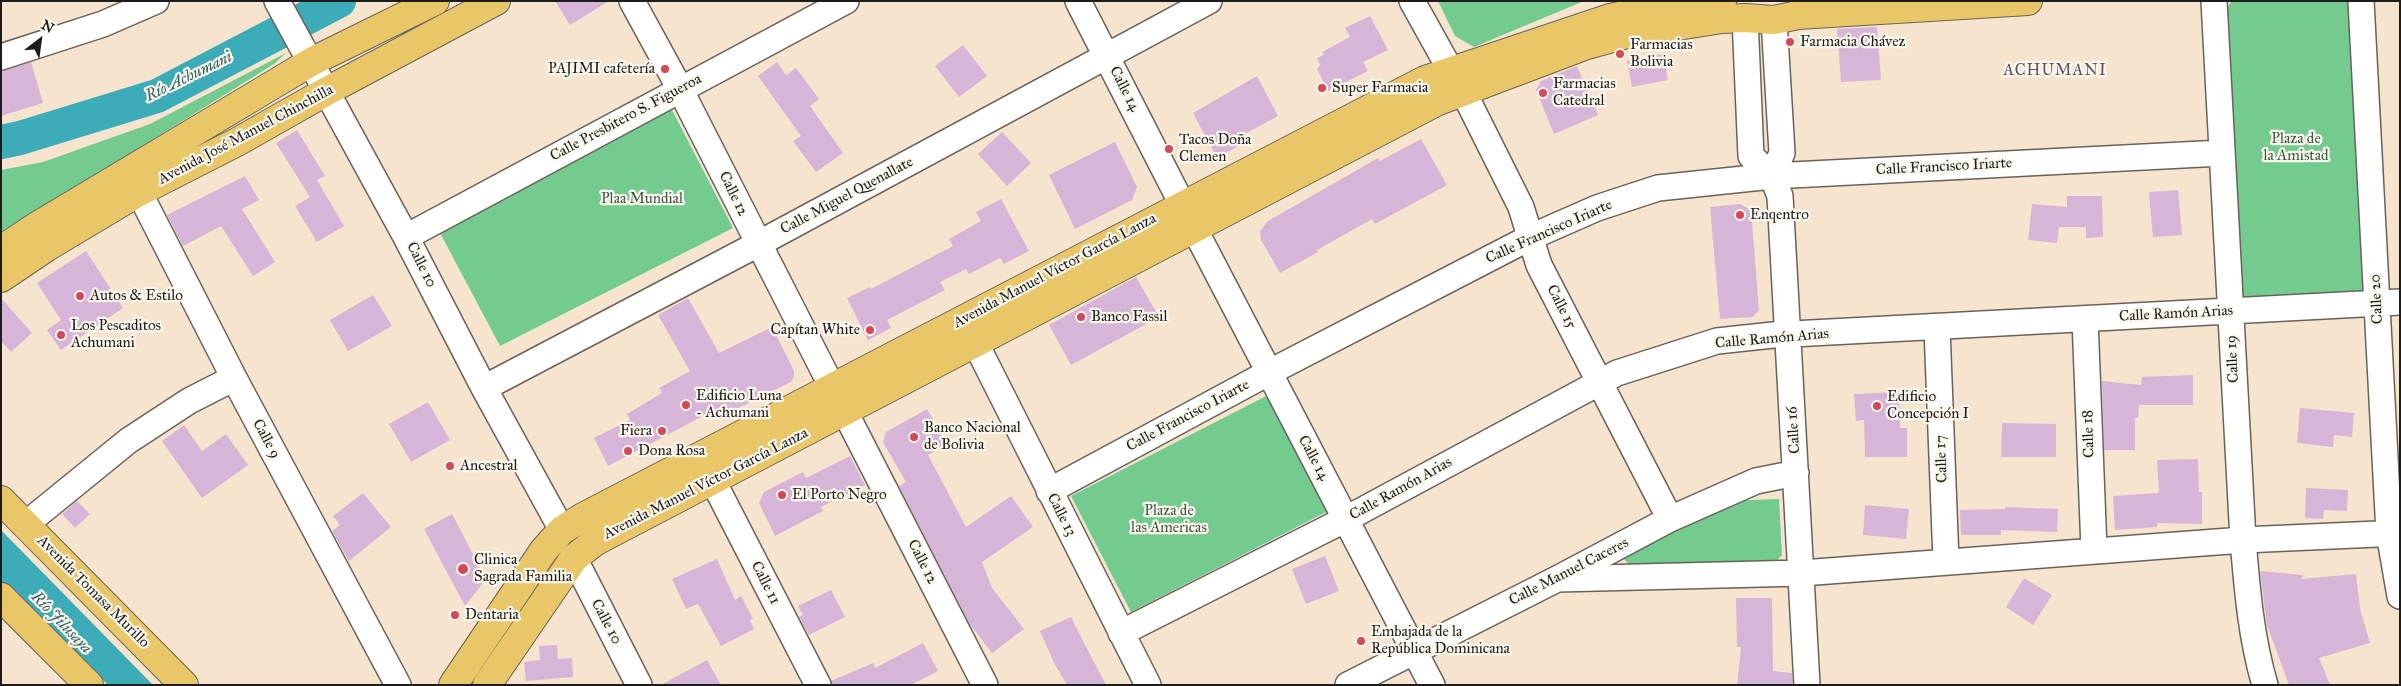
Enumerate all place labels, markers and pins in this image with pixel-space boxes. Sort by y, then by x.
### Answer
place label: Farmacia Chávez [1800,33,1905,51]
place label: Farmacias Bolivia [1630,36,1693,71]
marker: Farmacia Chávez [1784,36,1796,48]
marker: Farmacias Bolivia [1614,48,1626,60]
place label: PAJIMI cafetería [548,60,655,78]
marker: PAJIMI cafetería [659,63,671,75]
place label: Farmacias Catedral [1553,75,1616,110]
place label: Super Farmacia [1332,79,1428,97]
marker: Super Farmacia [1316,82,1328,94]
marker: Farmacias Catedral [1537,87,1549,99]
place label: Tacos Doña Clemen [1179,131,1251,166]
marker: Tacos Doña Clemen [1163,143,1175,155]
place label: Enqentro [1750,206,1809,224]
marker: Enqentro [1734,209,1746,221]
place label: Autos & Estilo [90,287,183,305]
marker: Autos & Estilo [74,290,86,302]
place label: Banco Fassil [1091,308,1168,326]
marker: Banco Fassil [1075,311,1087,323]
place label: Los Pescaditos Achumani [71,317,161,352]
place label: Capítan White [771,321,860,339]
marker: Capítan White [864,324,876,336]
marker: Los Pescaditos Achumani [55,329,67,341]
place label: Edificio Luna - Achumani [696,387,782,422]
place label: Edificio Concepción I [1887,388,1969,423]
marker: Edificio Luna - Achumani [680,399,692,411]
marker: Edificio Concepción I [1871,400,1883,412]
place label: Banco Nacional de Bolivia [924,419,1021,454]
place label: Fiera [620,422,652,440]
marker: Fiera [656,425,668,437]
marker: Banco Nacional de Bolivia [908,431,920,443]
place label: Dona Rosa [638,442,705,460]
marker: Dona Rosa [622,445,634,457]
place label: Ancestral [460,457,518,475]
marker: Ancestral [444,460,456,472]
place label: El Porto Negro [792,486,887,504]
marker: El Porto Negro [776,489,788,501]
place label: Clinica Sagrada Familia [474,551,572,586]
marker: Clinica Sagrada Familia [456,562,470,576]
place label: Dentaria [465,606,519,624]
marker: Dentaria [449,609,461,621]
place label: Embajada de la República Dominicana [1371,623,1510,658]
marker: Embajada de la República Dominicana [1355,635,1367,647]

